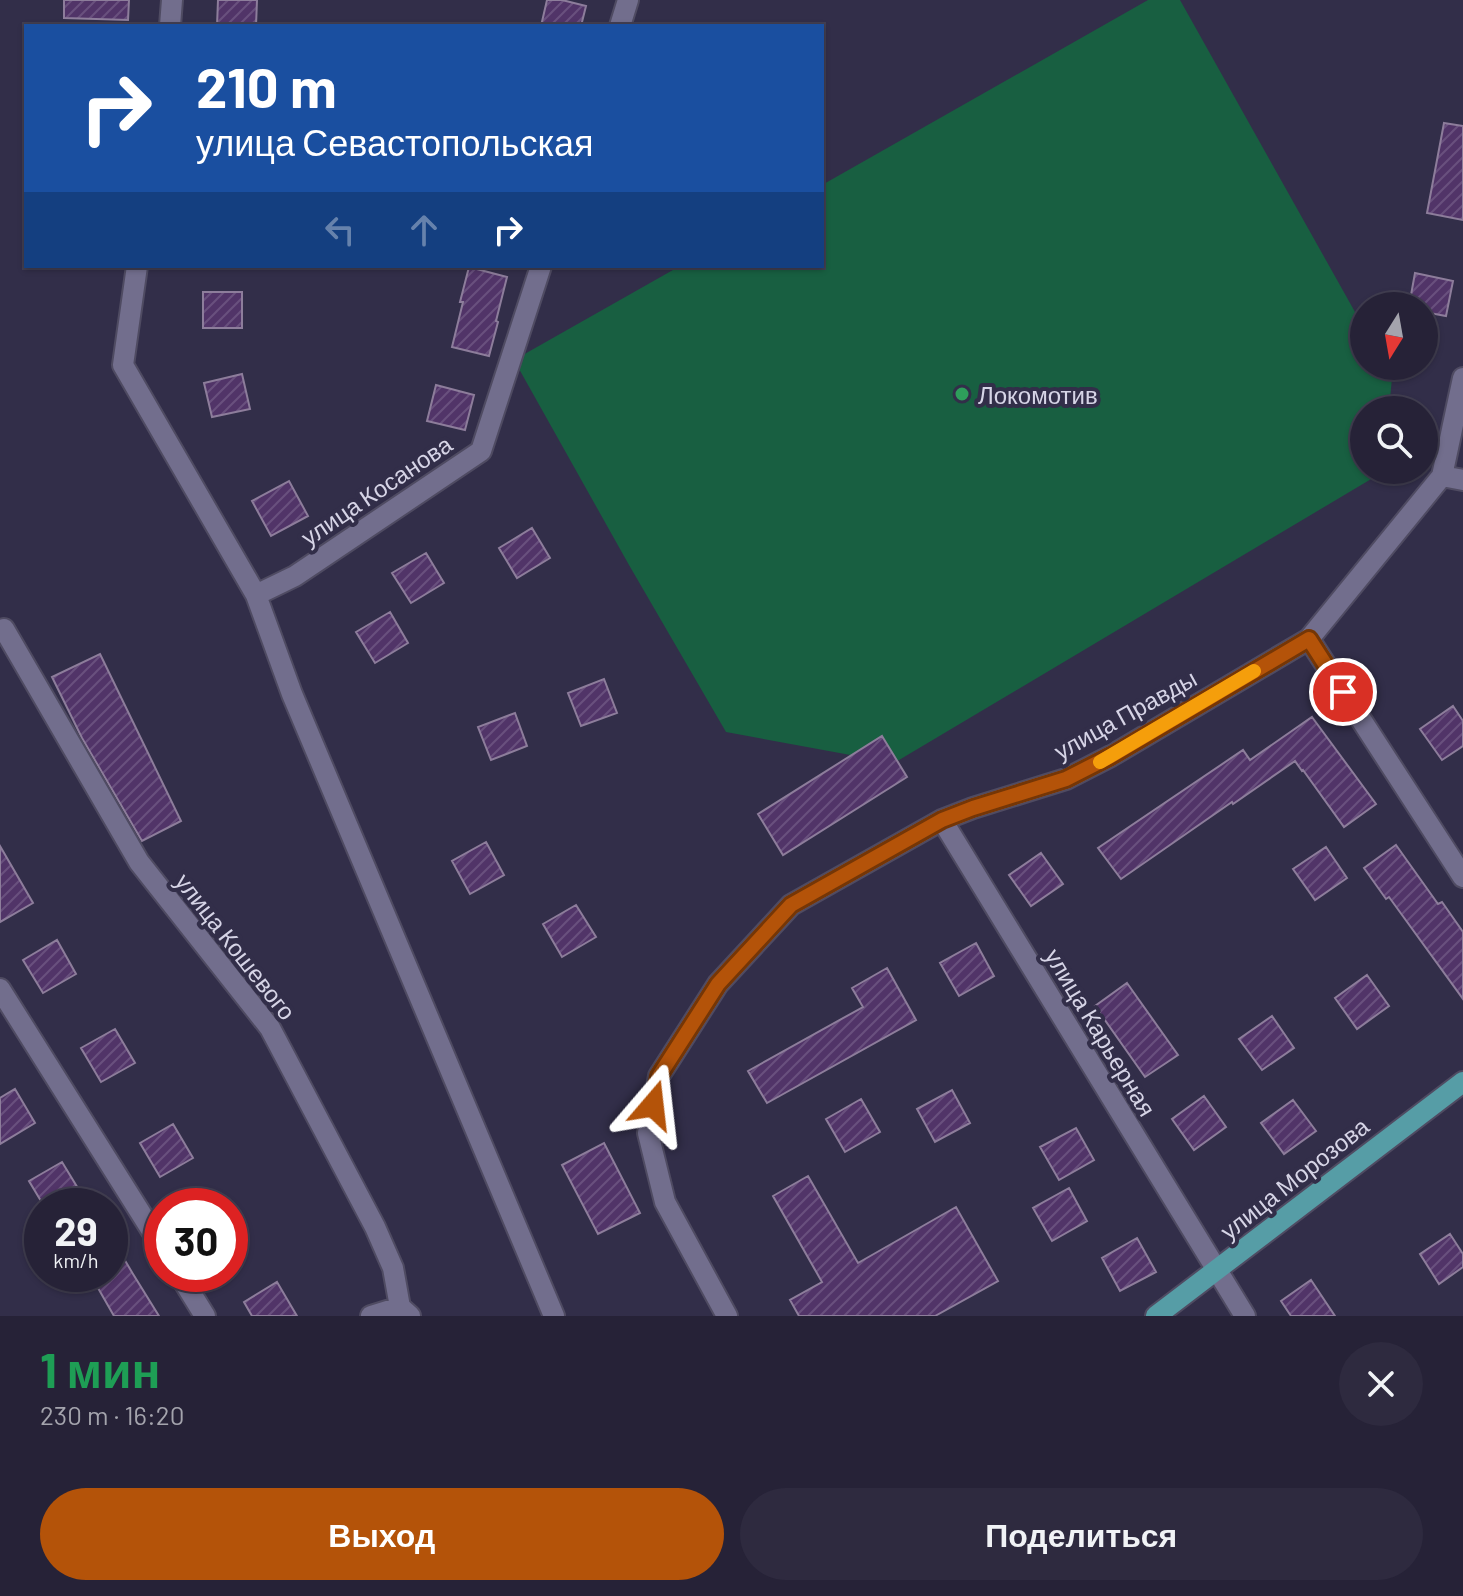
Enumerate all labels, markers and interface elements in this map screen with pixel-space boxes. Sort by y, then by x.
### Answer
text: 210 m [196,52,337,119]
icon: right [64,56,168,160]
text: улица Севастопольская [196,120,594,163]
icon: left [318,208,362,252]
icon: ahead [402,208,446,252]
icon: right [486,208,530,252]
north arrow [1350,292,1438,380]
map controls [1350,292,1438,484]
place label: Локомотив [978,380,1098,409]
marker: Локомотив [953,385,971,403]
button: search [1350,396,1438,484]
street label: улица Косанова [295,428,458,551]
pin [1309,658,1377,726]
street label: улица Правды [1049,663,1201,765]
icon: arrive [1321,670,1365,714]
street label: улица Кошевого [170,867,302,1025]
street label: улица Карьерная [1040,943,1162,1121]
position arrow [611,1063,695,1147]
street label: улица Морозова [1214,1111,1375,1245]
speed limit sign: 30 [144,1188,248,1292]
text: 29 [54,1206,98,1254]
text: km/h [53,1248,99,1272]
text: 1 мин [40,1340,161,1398]
button: close [1339,1342,1423,1426]
text: 230 m · 16:20 [40,1399,184,1430]
button: Выход [40,1488,724,1580]
button: Поделиться [740,1488,1423,1580]

